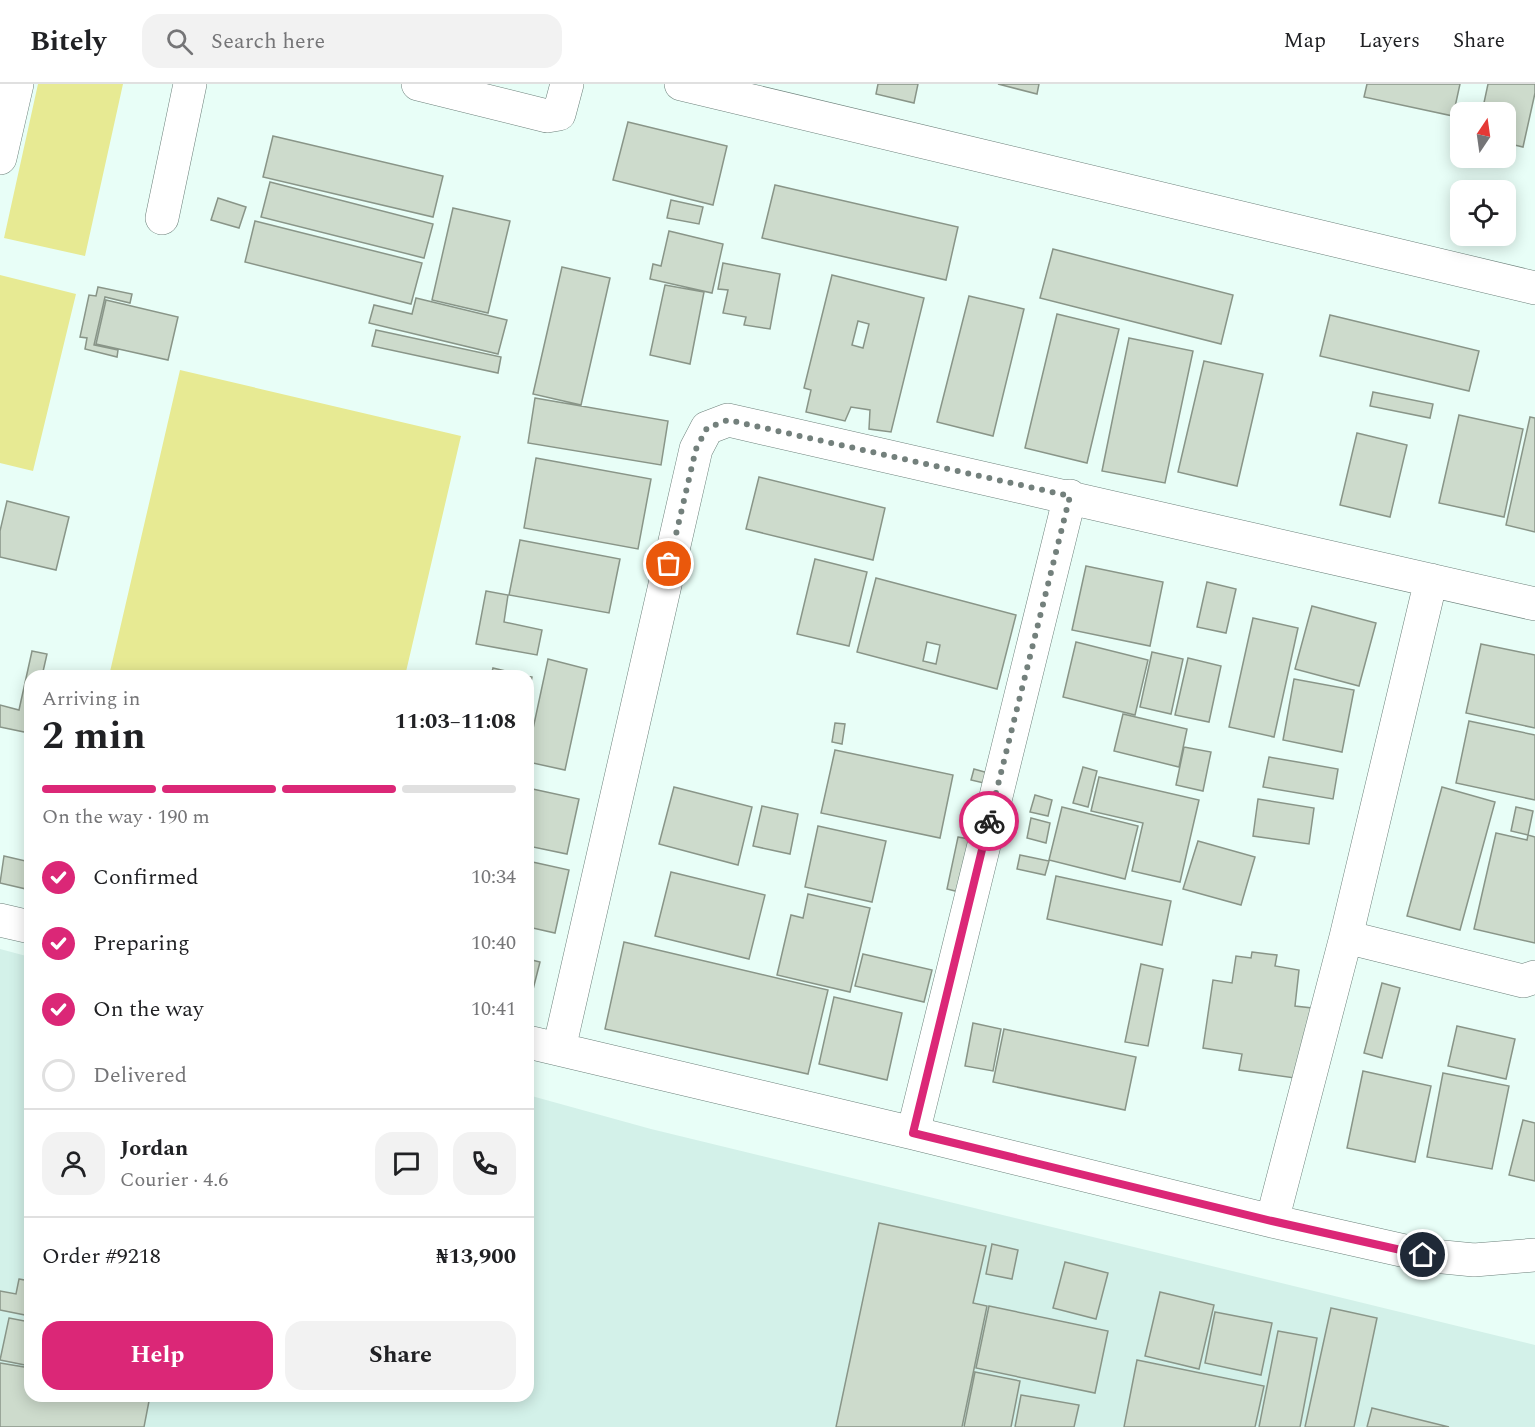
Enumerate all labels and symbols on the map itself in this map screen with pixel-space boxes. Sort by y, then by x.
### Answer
north arrow [1450,102,1516,168]
pin [643,538,694,589]
courier [959,791,1019,851]
pin [1397,1229,1448,1280]

